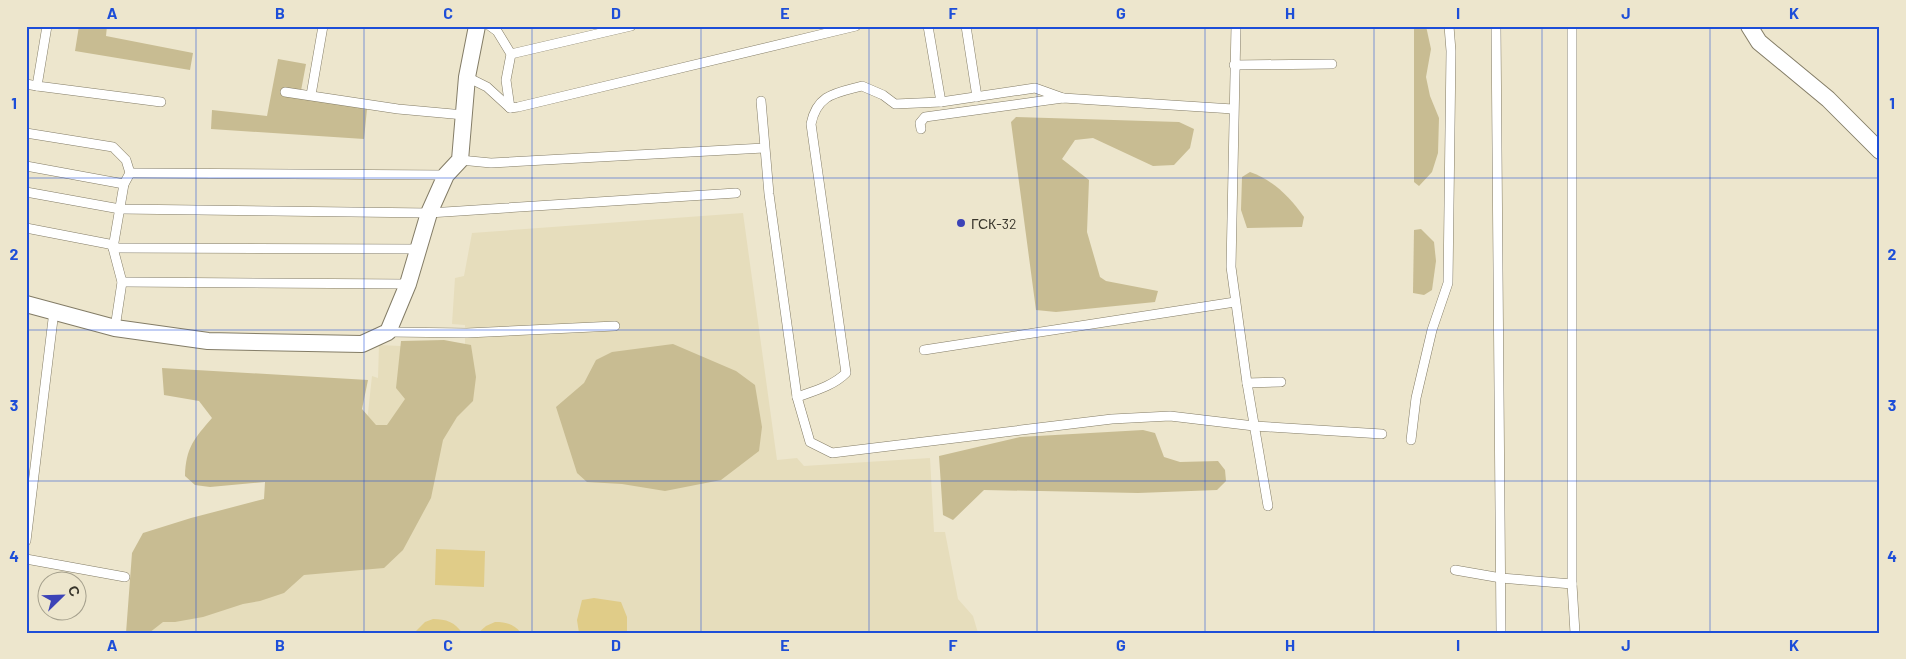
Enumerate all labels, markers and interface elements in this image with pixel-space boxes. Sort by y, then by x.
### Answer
text: A [107,3,118,22]
text: B [275,3,285,22]
text: C [443,3,453,22]
text: D [611,3,621,22]
text: E [780,3,790,22]
text: F [949,3,958,22]
text: G [1116,3,1126,22]
text: H [1285,3,1295,22]
text: I [1456,3,1460,22]
text: J [1621,3,1631,22]
text: K [1789,3,1799,22]
text: 1 [11,93,17,112]
text: 1 [1889,93,1895,112]
place label: ГСК-32 [971,215,1016,232]
marker: ГСК-32 [955,217,967,229]
text: 2 [10,244,19,263]
text: 2 [1888,244,1897,263]
text: 3 [10,395,18,414]
text: 3 [1888,395,1896,414]
text: 4 [9,546,19,565]
text: 4 [1887,546,1897,565]
north arrow [38,572,88,622]
text: С [65,583,84,599]
text: A [107,635,118,654]
text: B [275,635,285,654]
text: C [443,635,453,654]
text: D [611,635,621,654]
text: E [780,635,790,654]
text: F [949,635,958,654]
text: G [1116,635,1126,654]
text: H [1285,635,1295,654]
text: I [1456,635,1460,654]
text: J [1621,635,1631,654]
text: K [1789,635,1799,654]

